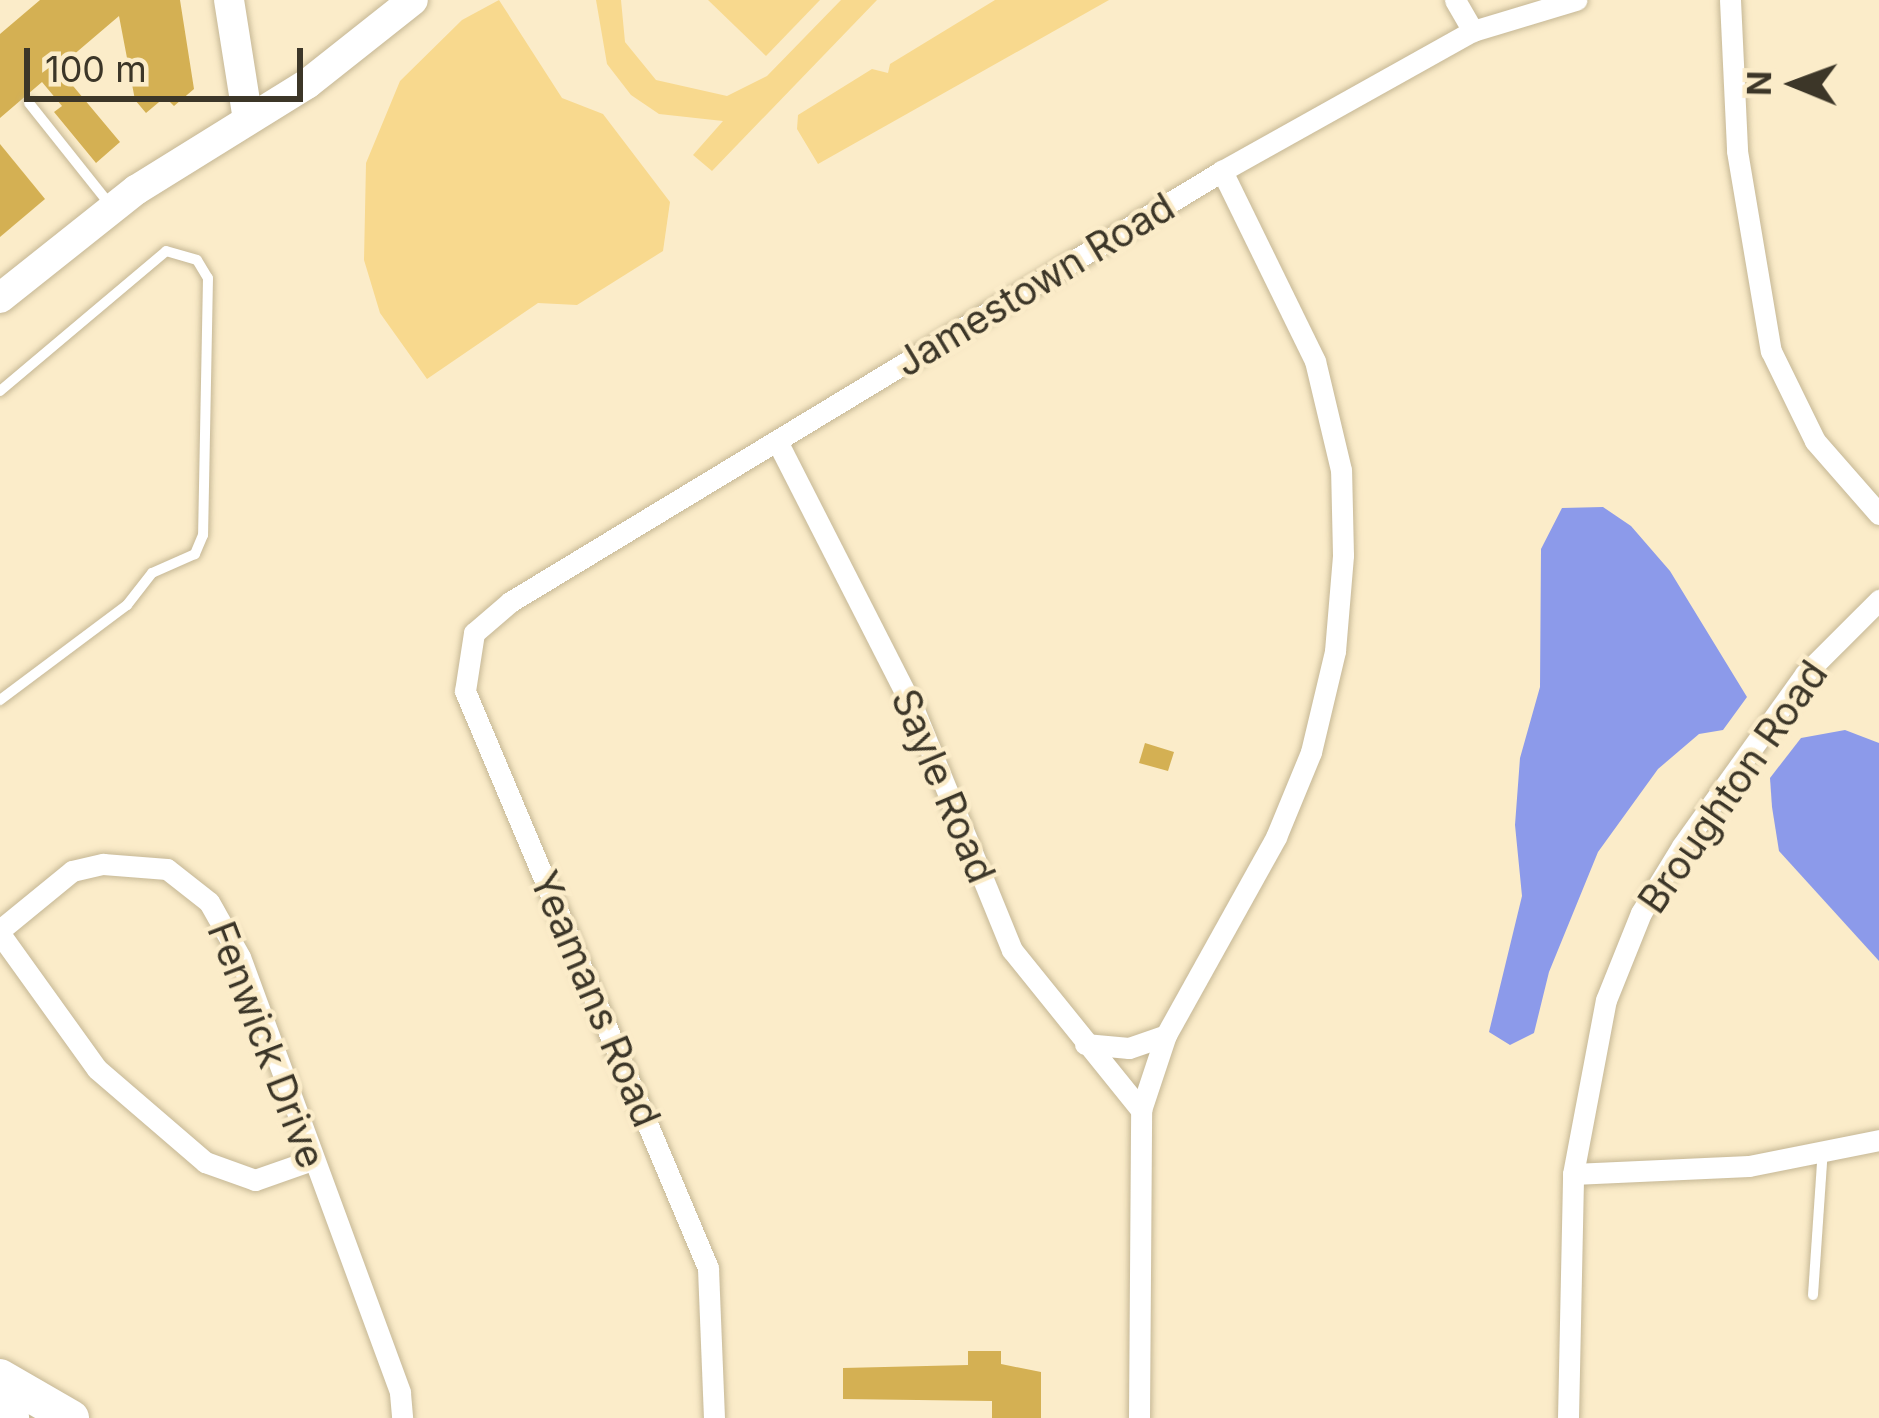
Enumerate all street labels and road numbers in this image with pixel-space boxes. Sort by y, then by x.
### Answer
street label: Jamestown Road [887,183,1183,387]
street label: Broughton Road [1629,652,1837,922]
street label: Sayle Road [881,682,1005,890]
street label: Yeamans Road [520,864,670,1134]
street label: Fenwick Drive [198,915,334,1175]

